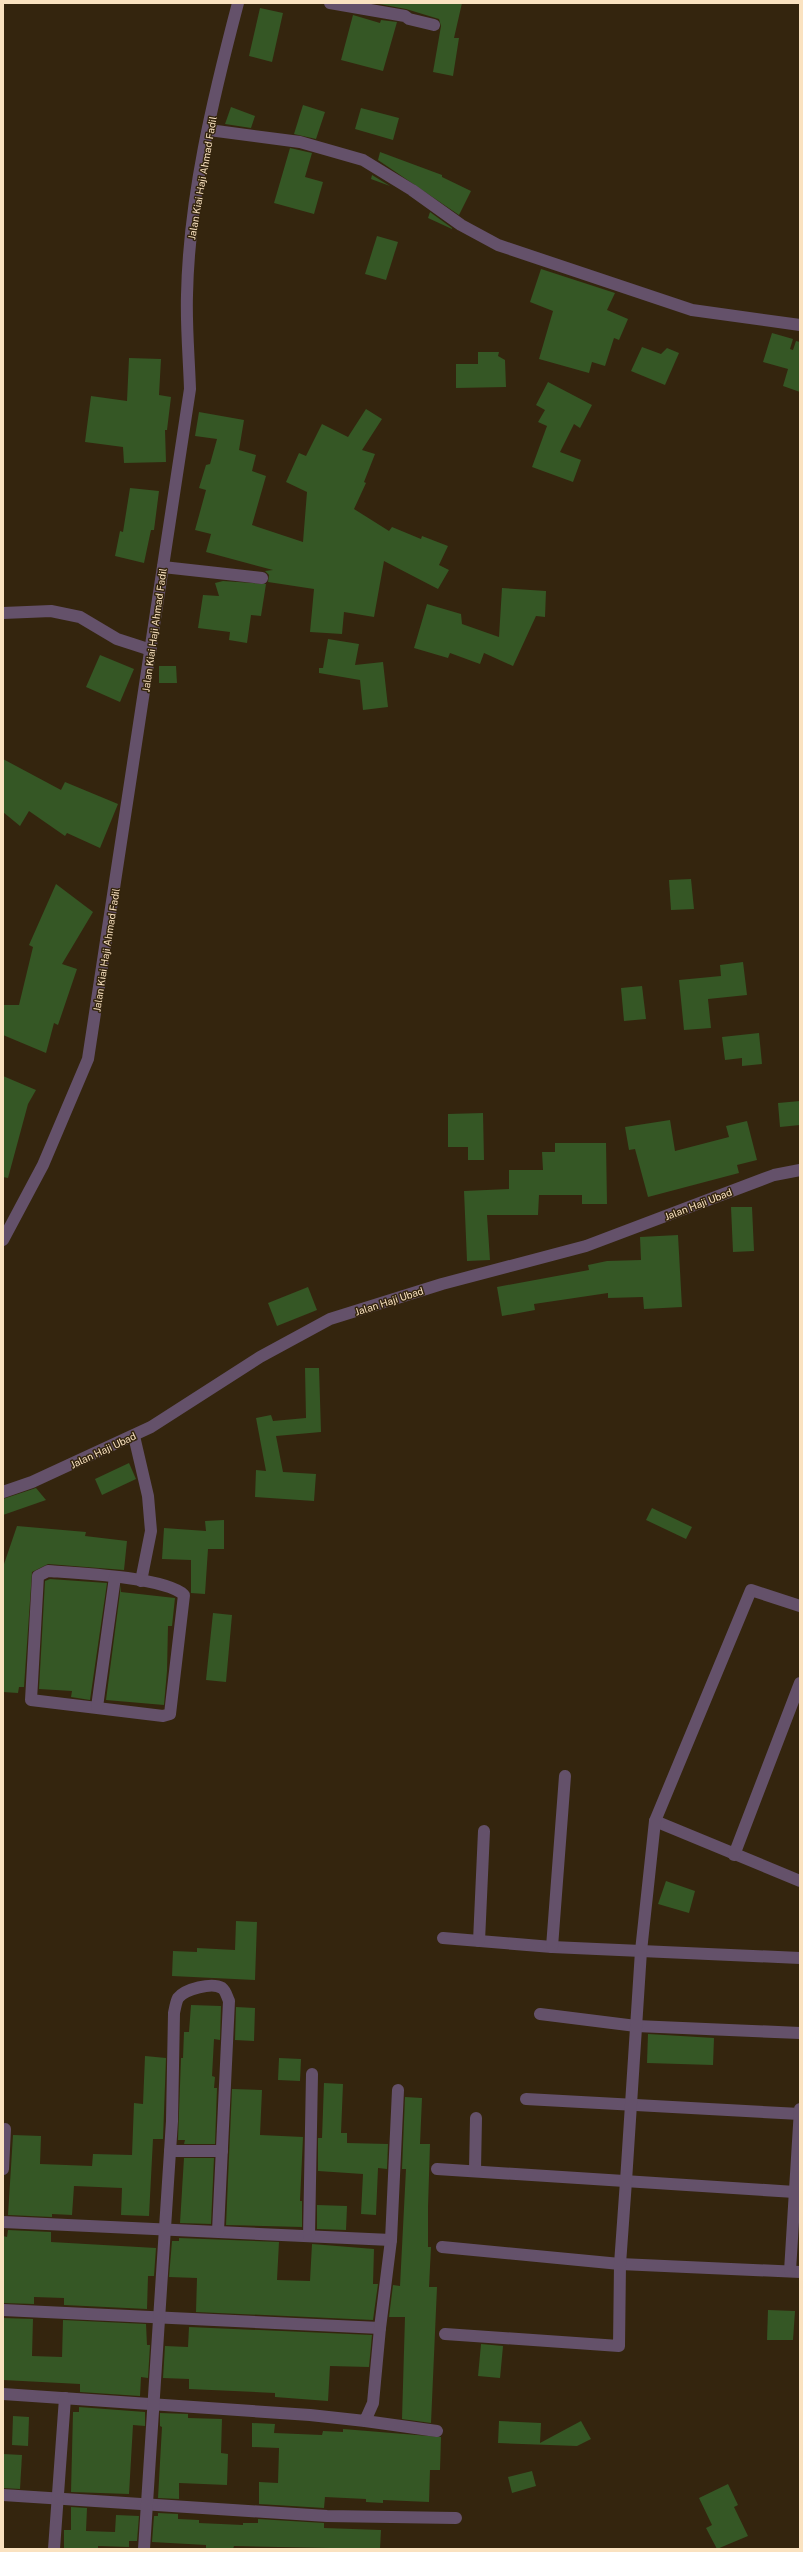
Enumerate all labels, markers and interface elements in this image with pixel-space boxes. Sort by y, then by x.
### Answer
street label: Jalan Kiai Haji Ahmad Fadil [185,115,219,241]
street label: Jalan Kiai Haji Ahmad Fadil [139,567,169,693]
street label: Jalan Kiai Haji Ahmad Fadil [90,887,122,1013]
street label: Jalan Haji Ubad [663,1186,733,1222]
street label: Jalan Haji Ubad [353,1284,425,1318]
street label: Jalan Haji Ubad [68,1429,138,1471]

